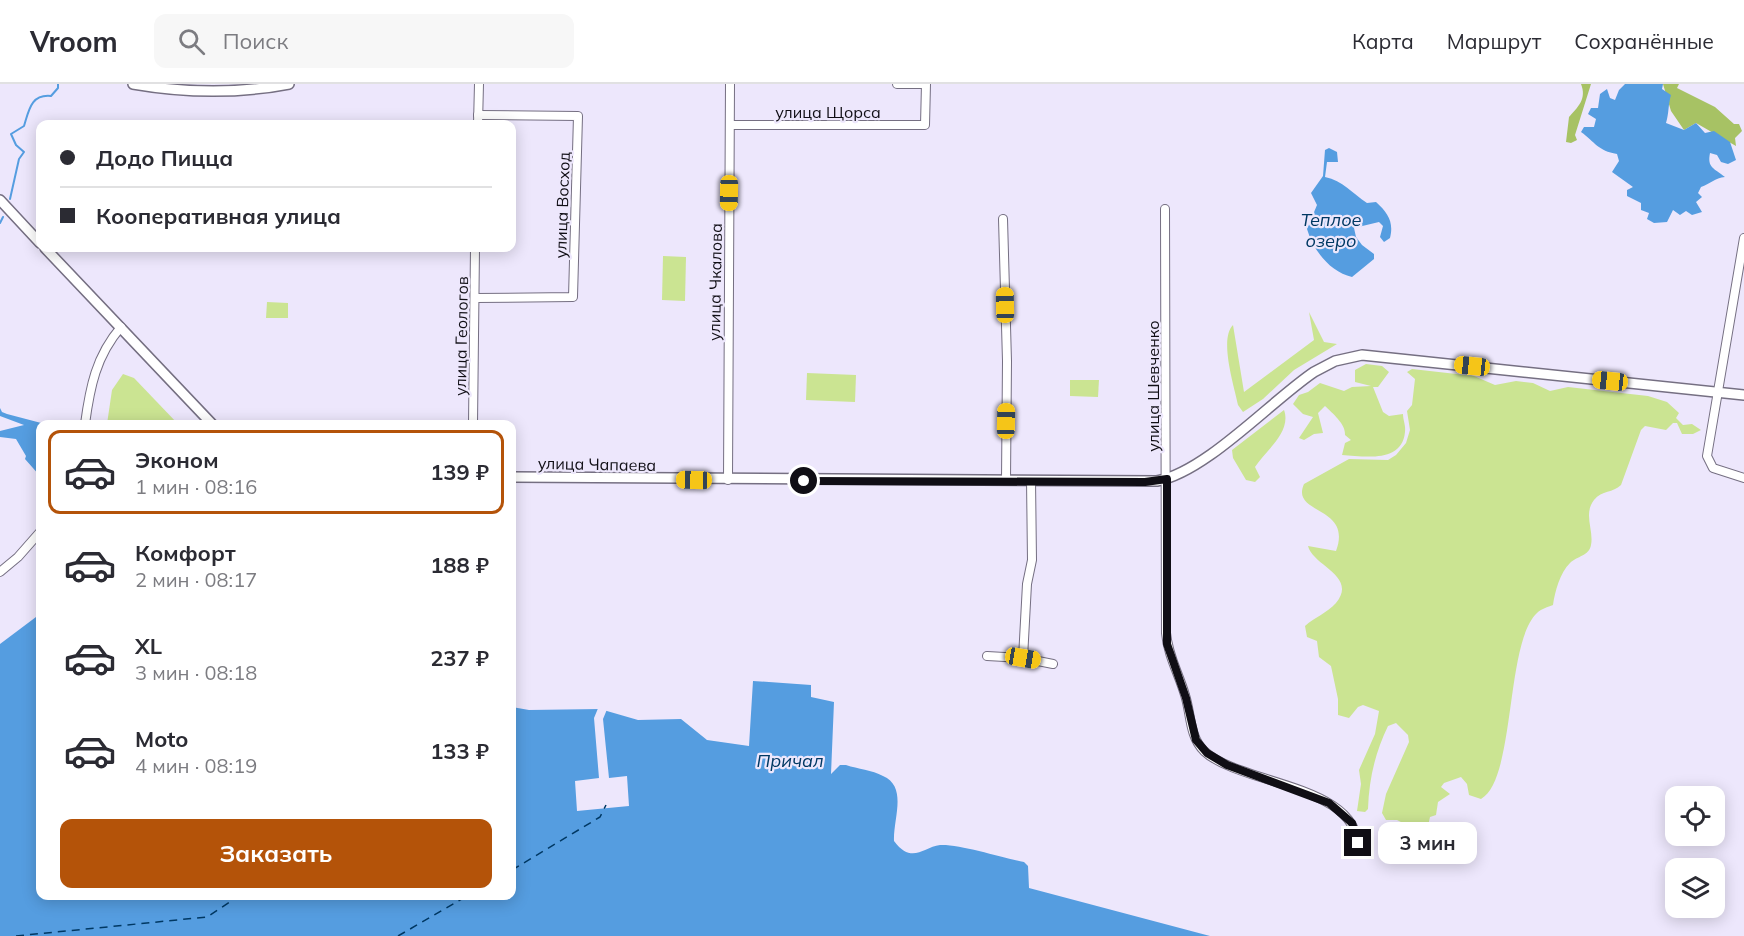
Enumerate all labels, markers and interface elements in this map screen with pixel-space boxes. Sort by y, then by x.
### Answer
search box [154,14,574,68]
text: Vroom [30,24,118,59]
icon: search [175,25,208,58]
text: Поиск [223,27,288,55]
text: Карта [1352,28,1414,54]
text: Маршрут [1447,28,1541,54]
text: Сохранённые [1574,28,1714,54]
street label: улица Щорса [775,102,881,122]
text: Додо Пицца [96,144,233,172]
street label: улица Восход [550,151,574,259]
car [720,175,738,211]
text: Кооперативная улица [96,202,341,230]
water label: Теплое озеро [1300,208,1362,252]
street label: улица Чкалова [704,223,726,341]
street label: улица Геологов [450,276,472,396]
car [996,287,1014,323]
street label: улица Шевченко [1143,320,1163,452]
car [1453,355,1491,377]
car [1591,370,1629,392]
car [997,403,1015,439]
icon: car [63,445,117,499]
text: Эконом [135,446,219,474]
street label: улица Чапаева [538,453,656,475]
text: 139 ₽ [430,458,489,486]
route start [790,467,817,494]
car [676,471,712,489]
text: 1 мин · 08:16 [135,474,257,499]
icon: car [63,538,117,592]
text: Комфорт [135,539,236,567]
text: 188 ₽ [430,551,489,579]
text: 2 мин · 08:17 [135,567,257,592]
icon: car [63,631,117,685]
text: XL [135,632,162,660]
text: 237 ₽ [430,644,489,672]
car [1004,646,1042,670]
text: 3 мин · 08:18 [135,660,257,685]
icon: car [63,724,117,778]
text: Moto [135,725,188,753]
text: 133 ₽ [430,737,489,765]
water label: Причал [756,749,824,772]
text: 4 мин · 08:19 [135,753,257,778]
map controls [1665,786,1725,918]
button: locate [1665,786,1725,846]
button: Заказать [60,819,492,888]
callout: 3 мин [1379,822,1478,864]
route end [1344,829,1371,856]
text: 3 мин [1399,830,1456,855]
button: layers [1665,858,1725,918]

